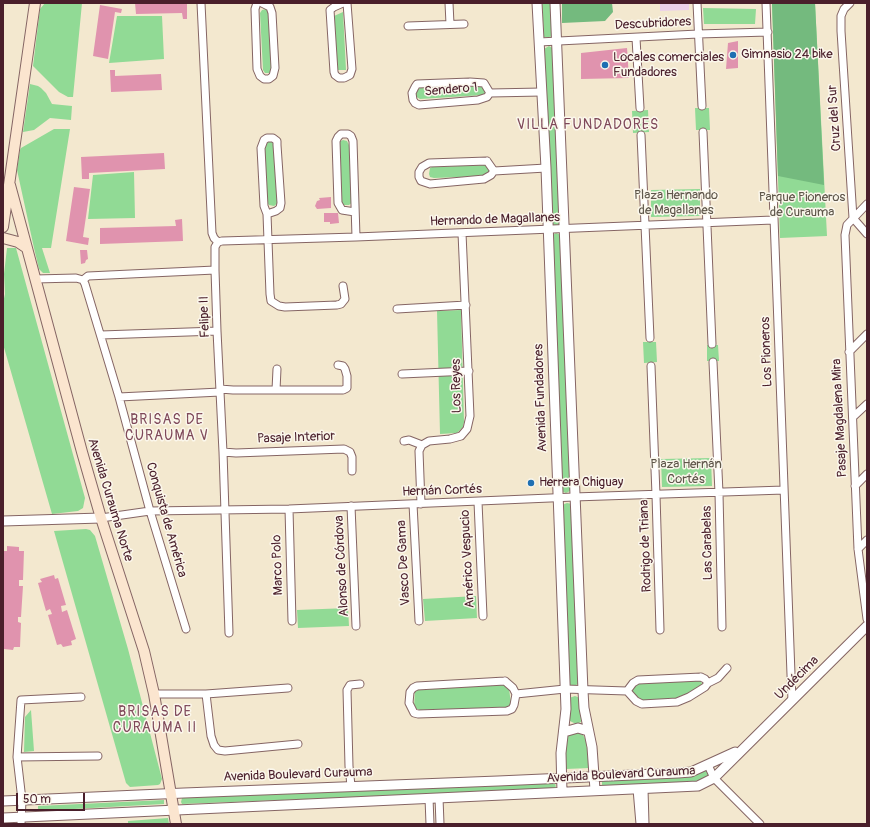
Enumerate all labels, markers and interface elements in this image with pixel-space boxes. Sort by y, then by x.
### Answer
street label: Descubridores [614,14,692,34]
place label: Gimnasio 24 bike [741,47,833,63]
place label: Locales comerciales Fundadores [613,50,724,81]
marker: Gimnasio 24 bike [728,50,738,60]
marker: Locales comerciales Fundadores [600,60,610,70]
street label: Sendero 1 [424,80,478,100]
street label: Cruz del Sur [825,84,845,152]
district label: VILLA FUNDADORES [517,117,659,133]
park label: Plaza Hernando de Magallanes [634,188,718,219]
park label: Parque Pioneros de Curauma [759,190,845,221]
street label: Hernando de Magallanes [430,210,560,230]
street label: Felipe II [196,296,214,338]
street label: Los Pioneros [758,317,776,387]
street label: Avenida Fundadores [531,344,551,452]
street label: Pasaje Magdalena Mira [829,358,851,478]
street label: Los Reyes [449,359,465,413]
district label: BRISAS DE CURAUMA V [125,412,209,444]
street label: Pasaje Interior [257,429,335,447]
street label: Avenida Curauma Norte [84,436,136,564]
park label: Plaza Hernán Cortés [650,457,722,488]
street label: Conquista de América [142,461,190,579]
place label: Herrera Chiguay [539,475,623,491]
marker: Herrera Chiguay [526,478,536,488]
street label: Hernán Cortés [402,482,482,500]
street label: Rodrigo de Triana [637,499,655,593]
street label: Las Carabelas [700,506,716,580]
street label: Américo Vespucio [458,509,478,609]
street label: Alonso de Córdova [332,515,352,617]
street label: Vasco De Gama [394,520,414,606]
street label: Marco Polo [269,534,287,596]
street label: Undécima [772,653,822,703]
district label: BRISAS DE CURAUMA II [113,704,197,736]
street label: Avenida Boulevard Curauma [546,763,696,787]
street label: Avenida Boulevard Curauma [223,765,373,785]
scale bar [18,785,87,811]
text: 50 m [23,792,51,807]

